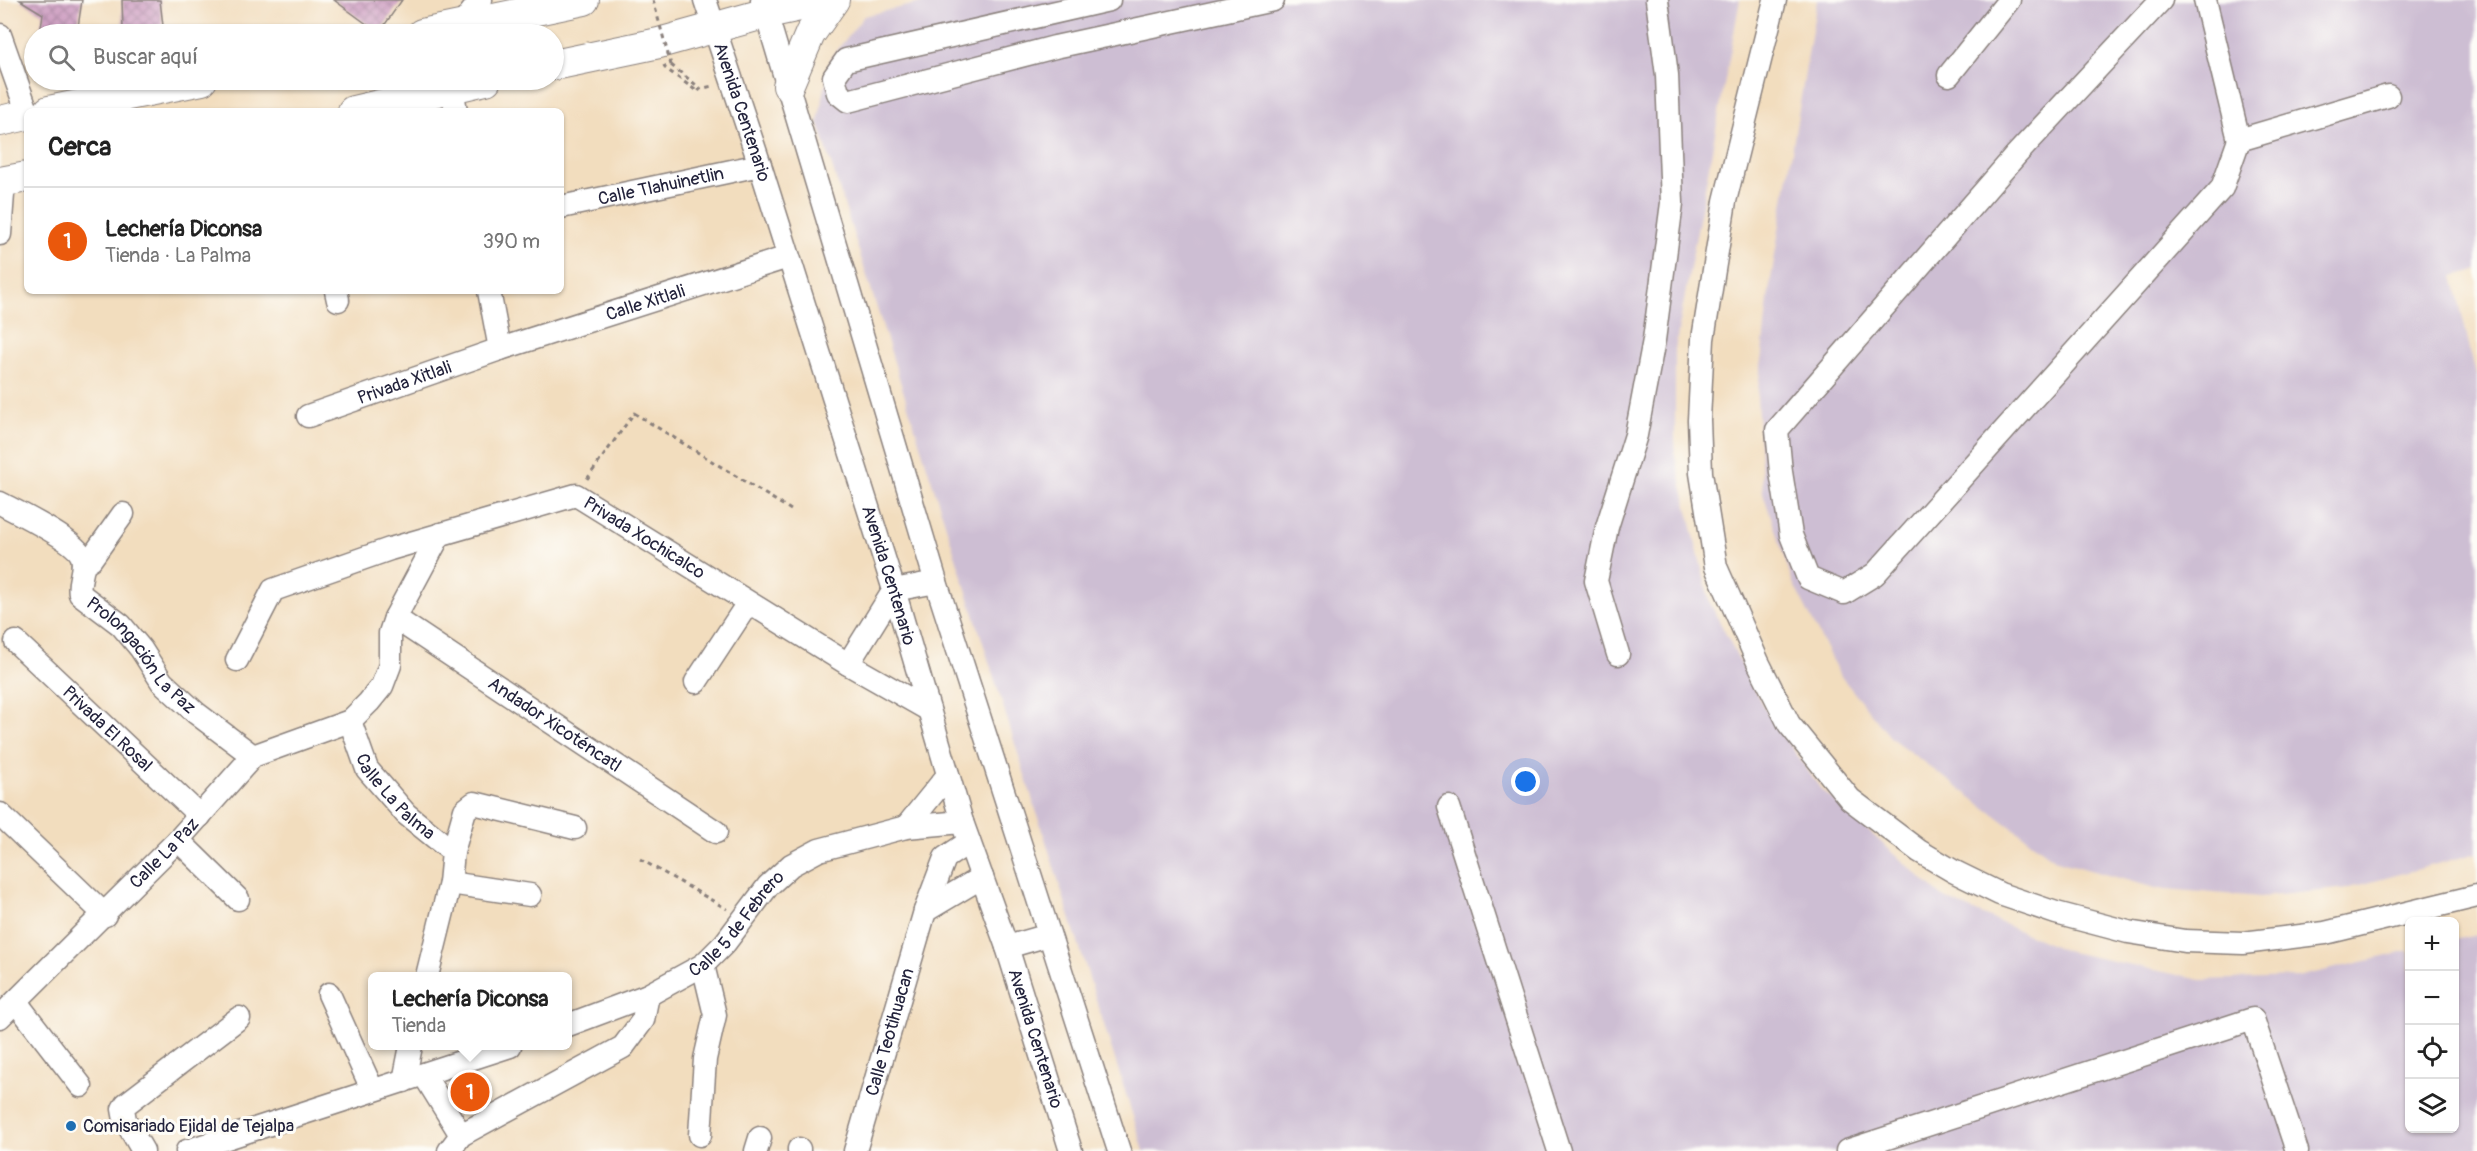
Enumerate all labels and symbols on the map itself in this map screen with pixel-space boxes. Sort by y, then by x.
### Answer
street label: Avenida Centenario [708,40,776,185]
street label: Calle Tlahuinetlin [596,162,726,211]
street label: Calle Xitlali [603,280,688,326]
street label: Privada Xitlali [354,356,455,410]
street label: Privada Xochicalco [579,492,710,585]
street label: Avenida Centenario [856,503,921,648]
street label: Prolongación La Paz [82,592,200,719]
street label: Andador Xicoténcatl [483,672,626,778]
street label: Privada El Rosal [57,681,157,777]
street label: Calle La Palma [350,751,440,845]
your location [1511,767,1540,796]
street label: Calle La Paz [125,813,204,894]
street label: Calle 5 de Febrero [685,866,790,983]
street label: Calle Teotihuacan [861,966,920,1099]
street label: Avenida Centenario [1003,966,1068,1112]
pin: 1 [450,1070,490,1114]
place label: Comisariado Ejidal de Tejalpa [83,1115,294,1138]
marker: Comisariado Ejidal de Tejalpa [64,1119,78,1133]

